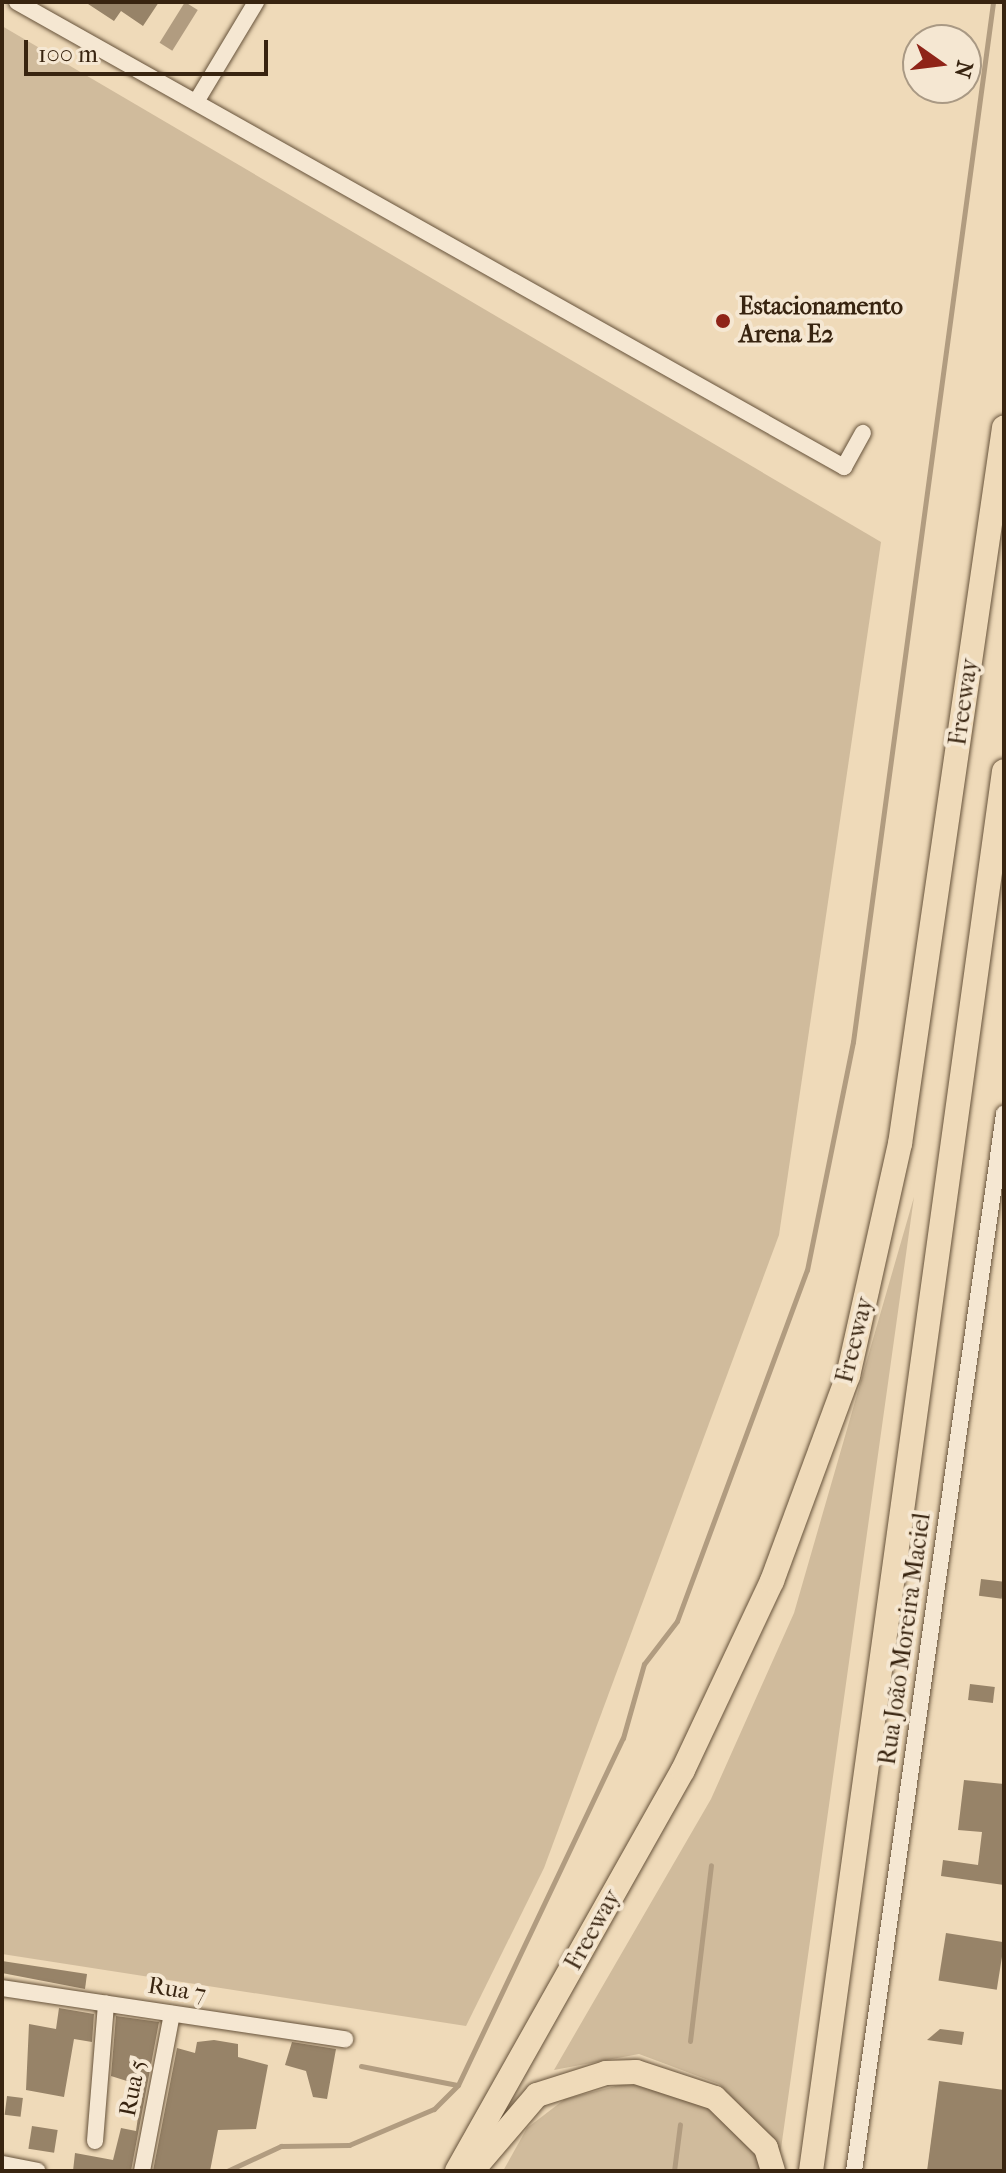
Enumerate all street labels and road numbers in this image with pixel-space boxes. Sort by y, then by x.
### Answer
street label: Freeway [944,657,984,747]
street label: Freeway [830,1294,880,1386]
street label: Rua João Moreira Maciel [873,1511,937,1767]
street label: Freeway [559,1885,627,1975]
street label: Rua 7 [146,1971,208,2009]
street label: Rua 5 [113,2057,153,2119]

